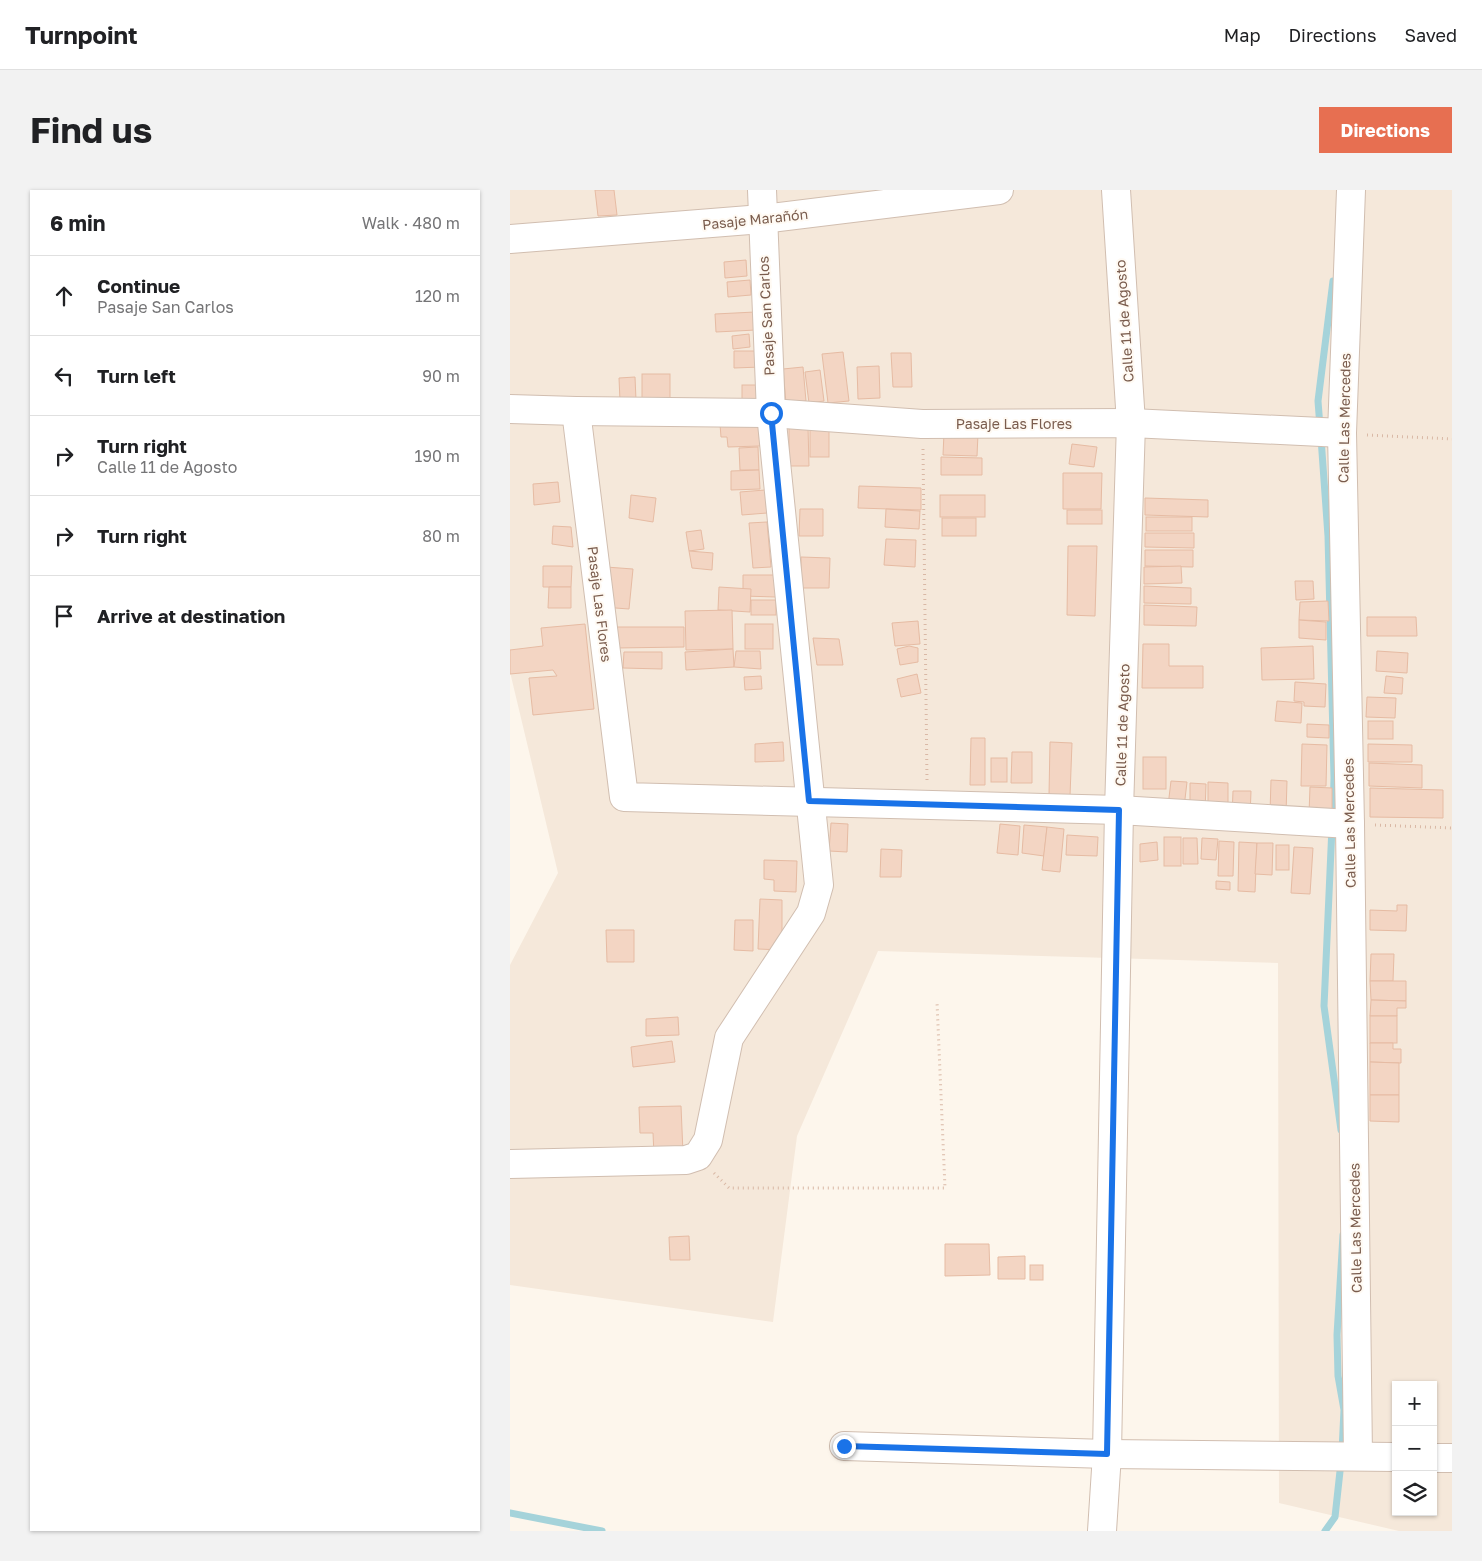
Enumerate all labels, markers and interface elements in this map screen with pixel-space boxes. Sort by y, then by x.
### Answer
text: Turnpoint [25,20,138,49]
text: Map [1224,24,1260,46]
text: Directions [1288,24,1376,46]
text: Saved [1404,24,1457,46]
button: Directions [1319,107,1452,153]
text: Find us [30,109,152,151]
street label: Pasaje Marañón [701,205,809,233]
text: 6 min [50,210,105,236]
text: Walk · 480 m [362,213,460,233]
street label: Pasaje San Carlos [754,256,778,376]
street label: Calle 11 de Agosto [1111,259,1137,383]
text: Continue [97,274,180,297]
icon: ahead [50,282,78,310]
text: 120 m [415,286,460,306]
text: Pasaje San Carlos [97,297,234,317]
street label: Calle Las Mercedes [1334,353,1354,483]
icon: left [50,362,78,390]
text: Turn left [97,364,176,387]
text: 90 m [422,366,460,386]
route start [760,402,783,425]
street label: Pasaje Las Flores [956,415,1072,432]
text: Turn right [97,434,187,457]
icon: right [50,442,78,470]
text: 190 m [414,446,460,466]
text: Calle 11 de Agosto [97,457,237,477]
icon: right [50,522,78,550]
text: Turn right [97,524,187,547]
text: 80 m [422,526,460,546]
street label: Pasaje Las Flores [584,545,616,663]
icon: arrive [50,602,78,630]
text: Arrive at destination [97,604,285,627]
street label: Calle 11 de Agosto [1111,663,1133,787]
street label: Calle Las Mercedes [1339,758,1359,888]
street label: Calle Las Mercedes [1345,1163,1365,1293]
map controls [1392,1381,1437,1516]
button: + [1392,1381,1437,1426]
button: − [1392,1426,1437,1471]
route end [833,1435,856,1458]
button: layers [1392,1471,1437,1516]

